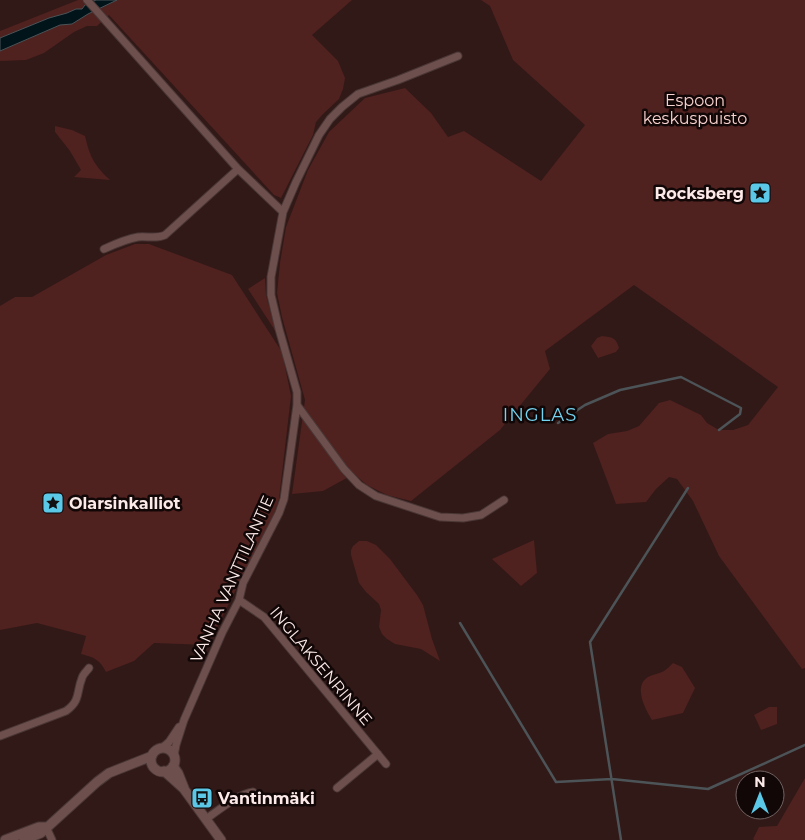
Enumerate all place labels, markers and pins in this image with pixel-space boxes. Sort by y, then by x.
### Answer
place icon: Rocksberg [748,181,772,205]
place label: Rocksberg [655,184,744,203]
place icon: Olarsinkalliot [41,491,65,515]
place label: Olarsinkalliot [69,494,181,513]
bus stop icon: Vantinmäki [190,786,214,810]
place label: Vantinmäki [217,789,315,808]

